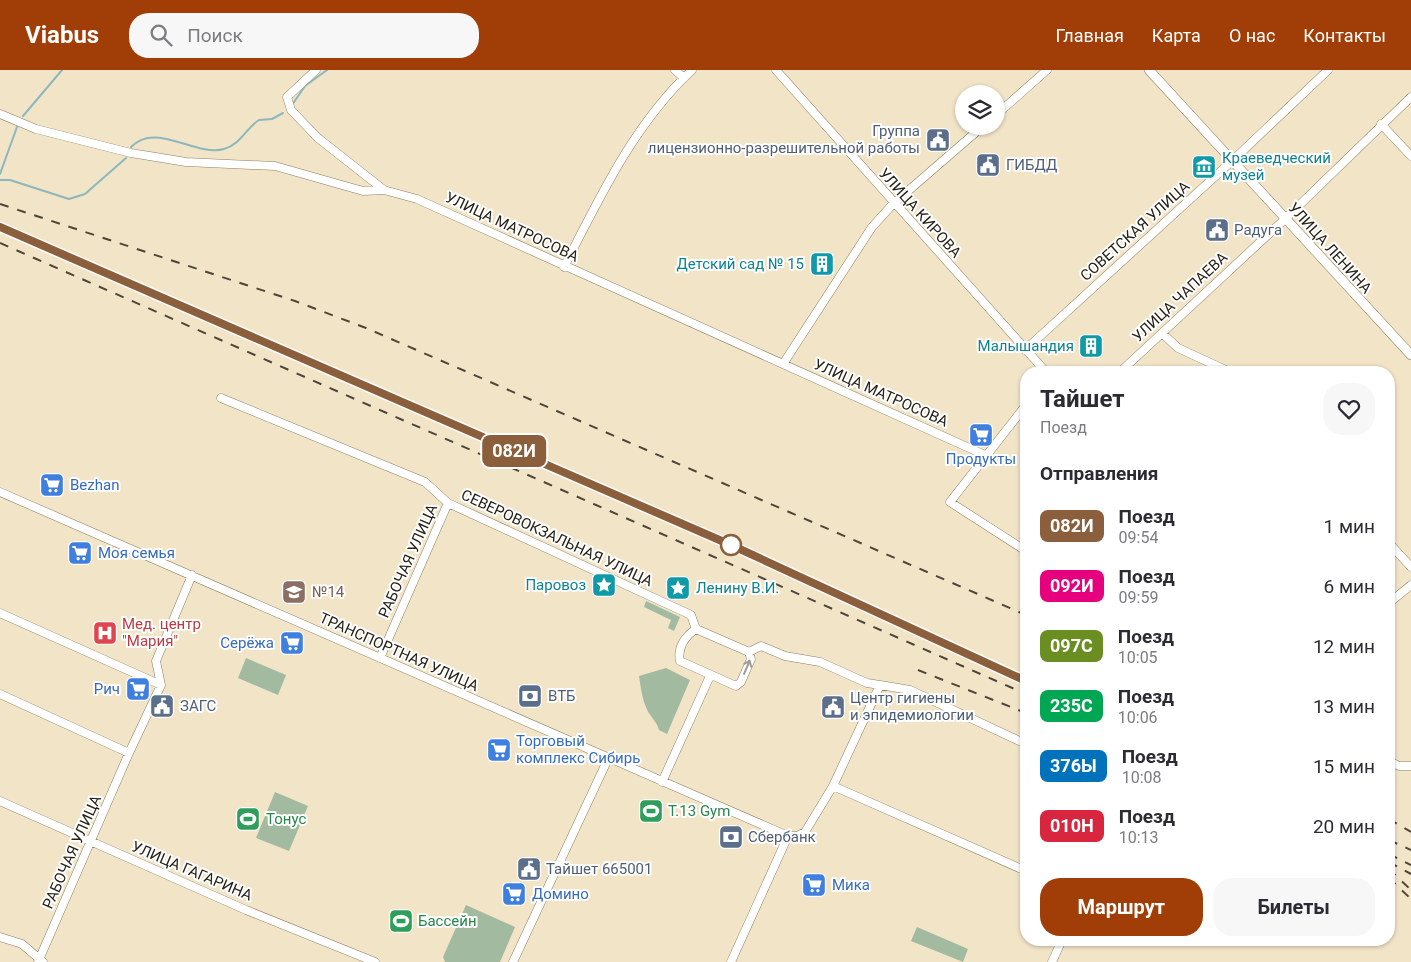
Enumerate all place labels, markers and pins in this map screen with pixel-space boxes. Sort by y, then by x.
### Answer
place label: Группа лицензионно-разрешительной работы [648,122,920,157]
public building icon: Группа лицензионно-разрешительной работы [925,127,951,153]
place label: Краеведческий музей [1222,149,1331,184]
public building icon: ГИБДД [975,152,1001,178]
museum icon: Краеведческий музей [1191,154,1217,180]
place label: ГИБДД [1006,156,1057,174]
public building icon: Радуга [1204,217,1230,243]
place label: Радуга [1234,221,1282,239]
building icon: Детский сад № 15 [809,251,835,277]
place label: Детский сад № 15 [676,255,804,273]
building icon: Малышандия [1078,333,1104,359]
place label: Малышандия [978,337,1074,355]
supermarket icon: Продукты [968,422,994,448]
place label: Продукты [946,450,1016,468]
supermarket icon: Bezhan [39,472,65,498]
place label: Bezhan [70,476,119,494]
unlabelled marker [720,534,742,556]
supermarket icon: Моя семья [67,540,93,566]
place label: Моя семья [98,544,175,562]
place icon: Паровоз [591,572,617,598]
place icon: Ленину В.И. [665,575,691,601]
place label: Паровоз [525,576,586,594]
school or university icon: №14 [281,579,307,605]
place label: Ленину В.И. [696,579,779,597]
place label: №14 [312,583,345,601]
place label: Мед. центр "Мария" [122,615,201,650]
hospital icon: Мед. центр "Мария" [92,620,118,646]
supermarket icon: Серёжа [279,630,305,656]
place label: Серёжа [220,634,274,652]
supermarket icon: Рич [125,676,151,702]
place label: Рич [94,680,120,698]
bank icon: ВТБ [517,683,543,709]
place label: ВТБ [548,687,576,705]
place label: Центр гигиены и эпидемиологии [850,689,974,724]
public building icon: ЗАГС [149,693,175,719]
public building icon: Центр гигиены и эпидемиологии [820,694,846,720]
place label: ЗАГС [180,697,217,715]
place label: Торговый комплекс Сибирь [516,732,640,767]
supermarket icon: Торговый комплекс Сибирь [486,737,512,763]
sports icon: T.13 Gym [638,798,664,824]
place label: T.13 Gym [668,802,730,820]
sports icon: Тонус [235,806,261,832]
place label: Тонус [266,810,306,828]
bank icon: Сбербанк [718,824,744,850]
place label: Сбербанк [748,828,816,846]
public building icon: Тайшет 665001 [516,856,542,882]
place label: Тайшет 665001 [546,860,652,878]
supermarket icon: Мика [801,872,827,898]
place label: Мика [832,876,870,894]
supermarket icon: Домино [501,881,527,907]
place label: Домино [532,885,589,903]
sports icon: Бассейн [388,908,414,934]
place label: Бассейн [418,912,477,930]

